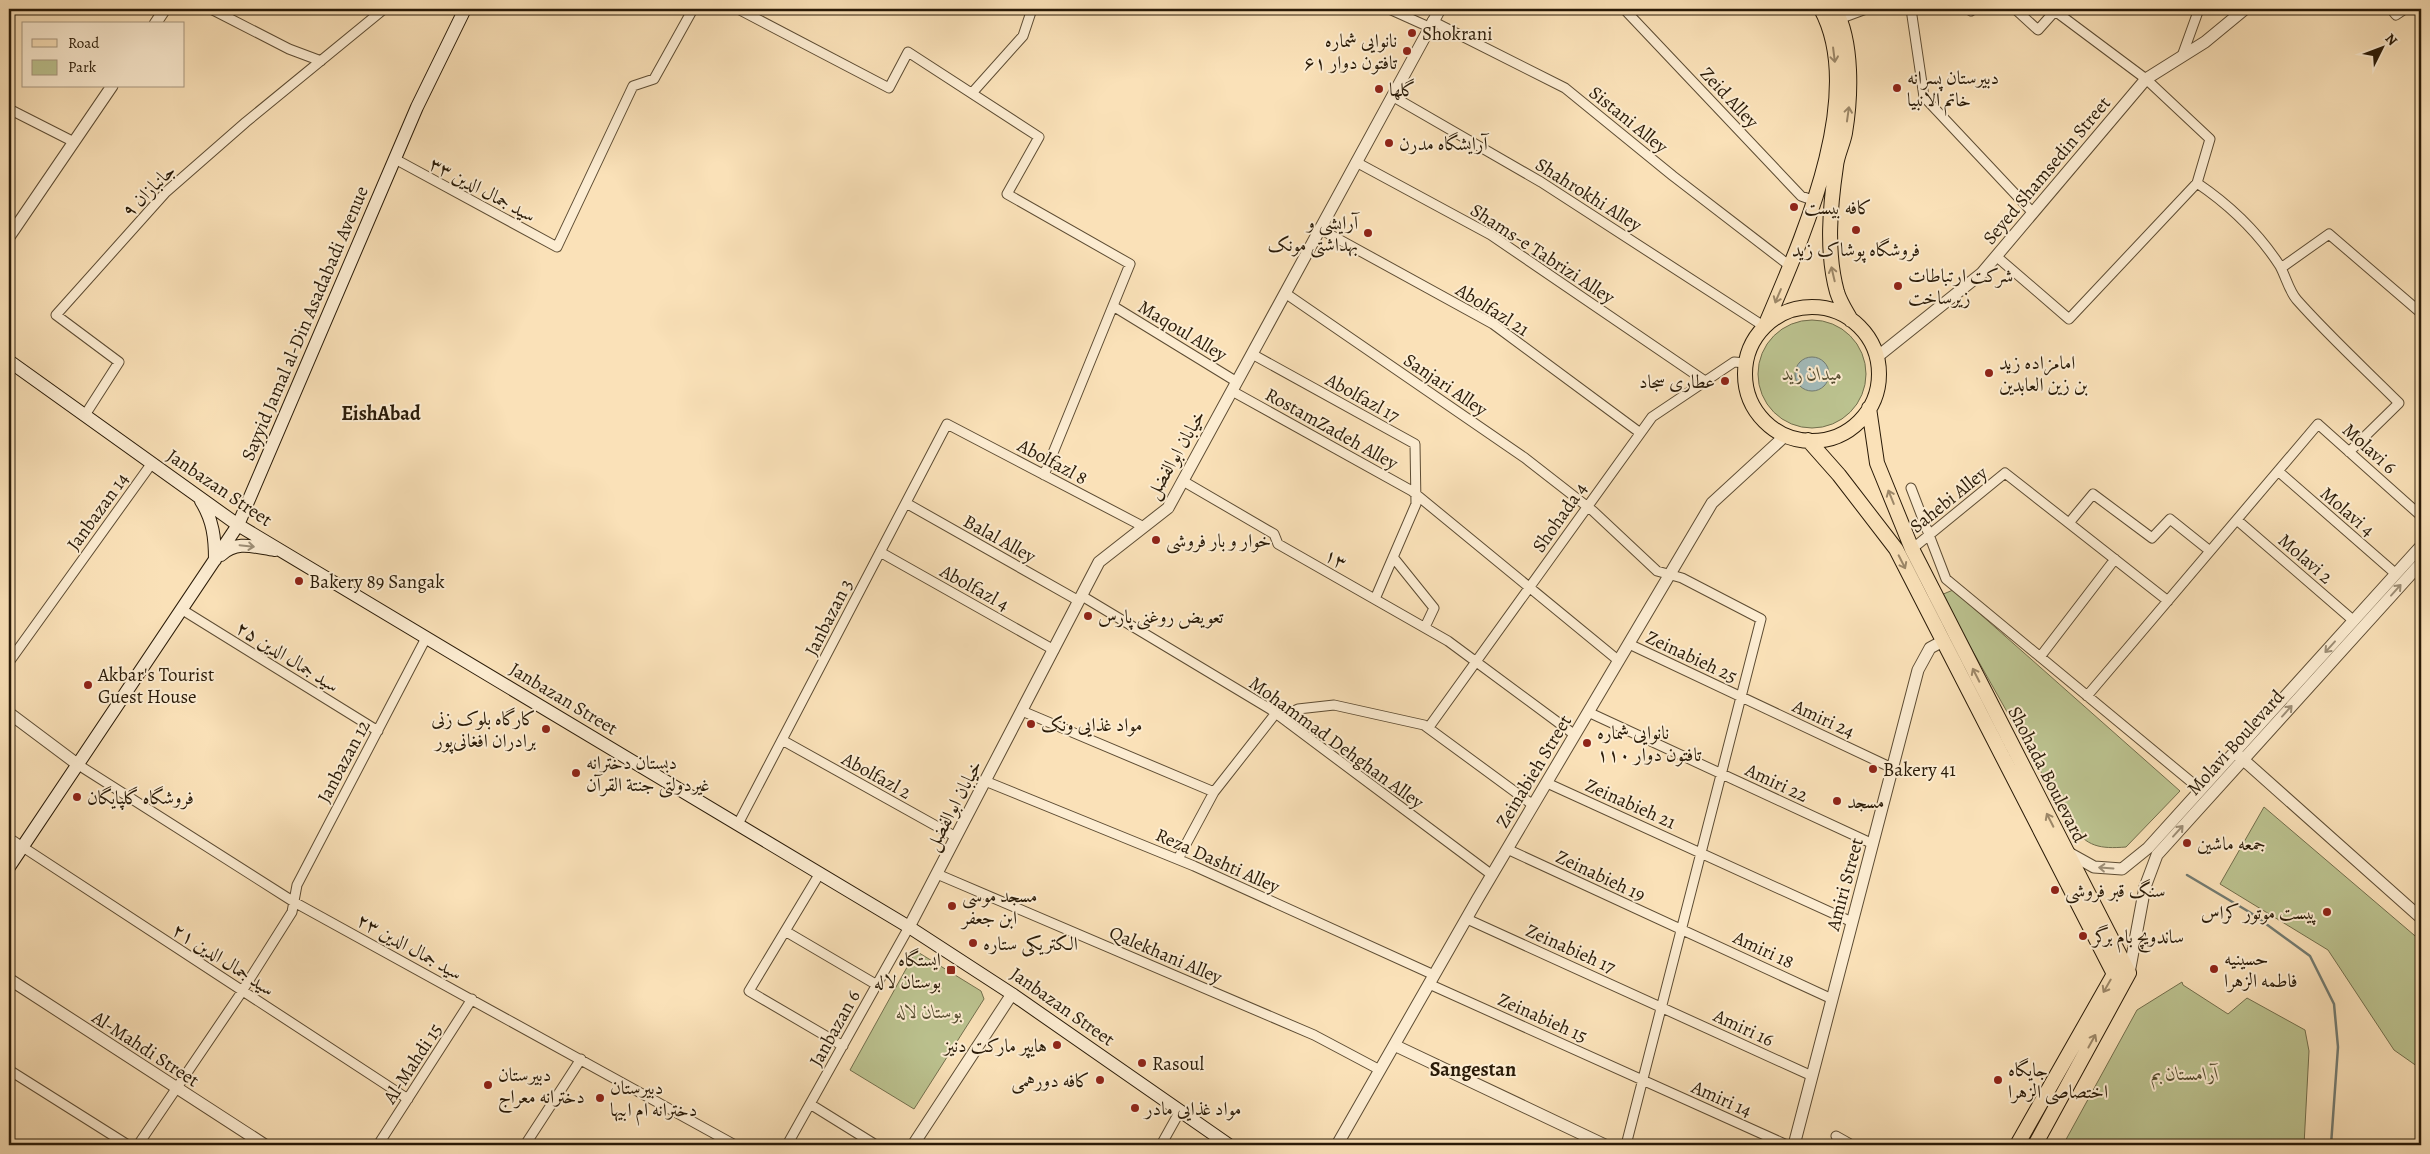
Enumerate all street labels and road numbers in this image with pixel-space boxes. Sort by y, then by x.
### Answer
street label: Zeid Alley [1694,61,1765,134]
street label: Sistani Alley [1583,80,1674,160]
street label: Seyed Shamsedin Street [1977,91,2117,250]
street label: سید جمال الدین ۳۳ [425,151,540,229]
street label: Shahrokhi Alley [1530,152,1647,238]
street label: جانبازان ۹ [116,158,181,223]
street label: Sayyid Jamal al-Din Asadabadi Avenue [235,182,375,465]
street label: Shams-e Tabrizi Alley [1465,197,1620,311]
street label: Abolfazl 21 [1450,277,1535,343]
street label: Maqoul Alley [1133,294,1232,368]
street label: Sanjari Alley [1398,347,1493,423]
street label: Abolfazl 17 [1320,366,1404,429]
street label: RostamZadeh Alley [1260,382,1403,476]
street label: خیابان ابوالفضل [1140,405,1212,504]
street label: Molavi 6 [2337,417,2402,480]
street label: Abolfazl 8 [1012,432,1092,491]
street label: Janbazan Street [162,443,277,533]
street label: Sahebi Alley [1904,460,1993,539]
street label: Janbazan 14 [61,467,135,556]
street label: Shohada 4 [1526,477,1594,558]
street label: Molavi 4 [2314,481,2380,543]
street label: Balal Alley [959,508,1041,570]
street label: Molavi 2 [2272,528,2338,590]
street label: ۱۳ [1319,542,1352,576]
street label: Abolfazl 4 [934,558,1014,618]
street label: Janbazan 3 [798,575,859,660]
street label: سید جمال الدین ۲۵ [231,615,344,699]
street label: Zeinabieh 25 [1642,624,1742,689]
street label: Janbazan Street [505,656,622,741]
street label: Mohammad Dehghan Alley [1244,670,1430,815]
street label: Molavi Boulevard [2181,684,2291,801]
street label: Amiri 24 [1787,693,1859,745]
street label: Shohada Boulevard [2002,702,2093,848]
street label: Zeinabieh Street [1490,710,1578,833]
street label: Janbazan 12 [311,715,377,808]
street label: Abolfazl 2 [836,746,916,806]
street label: خیابان ابوالفضل [919,756,989,855]
street label: Amiri 22 [1740,757,1812,809]
street label: Zeinabieh 21 [1581,772,1680,836]
street label: Reza Dashti Alley [1151,822,1284,900]
street label: Amiri Street [1820,835,1870,934]
street label: Zeinabieh 19 [1552,844,1650,908]
street label: سید جمال الدین ۲۳ [352,907,467,987]
street label: سید جمال الدین ۲۱ [167,917,280,1003]
street label: Zeinabieh 17 [1522,918,1619,980]
street label: Qalekhani Alley [1105,919,1226,991]
street label: Amiri 18 [1728,924,1798,975]
street label: Janbazan Street [1005,961,1120,1052]
street label: Janbazan 6 [803,985,867,1072]
street label: Zeinabieh 15 [1494,987,1592,1049]
street label: Amiri 16 [1708,1002,1778,1053]
street label: Al-Mahdi Street [86,1004,204,1093]
street label: Al-Mahdi 15 [377,1018,448,1110]
street label: Amiri 14 [1686,1074,1756,1124]

